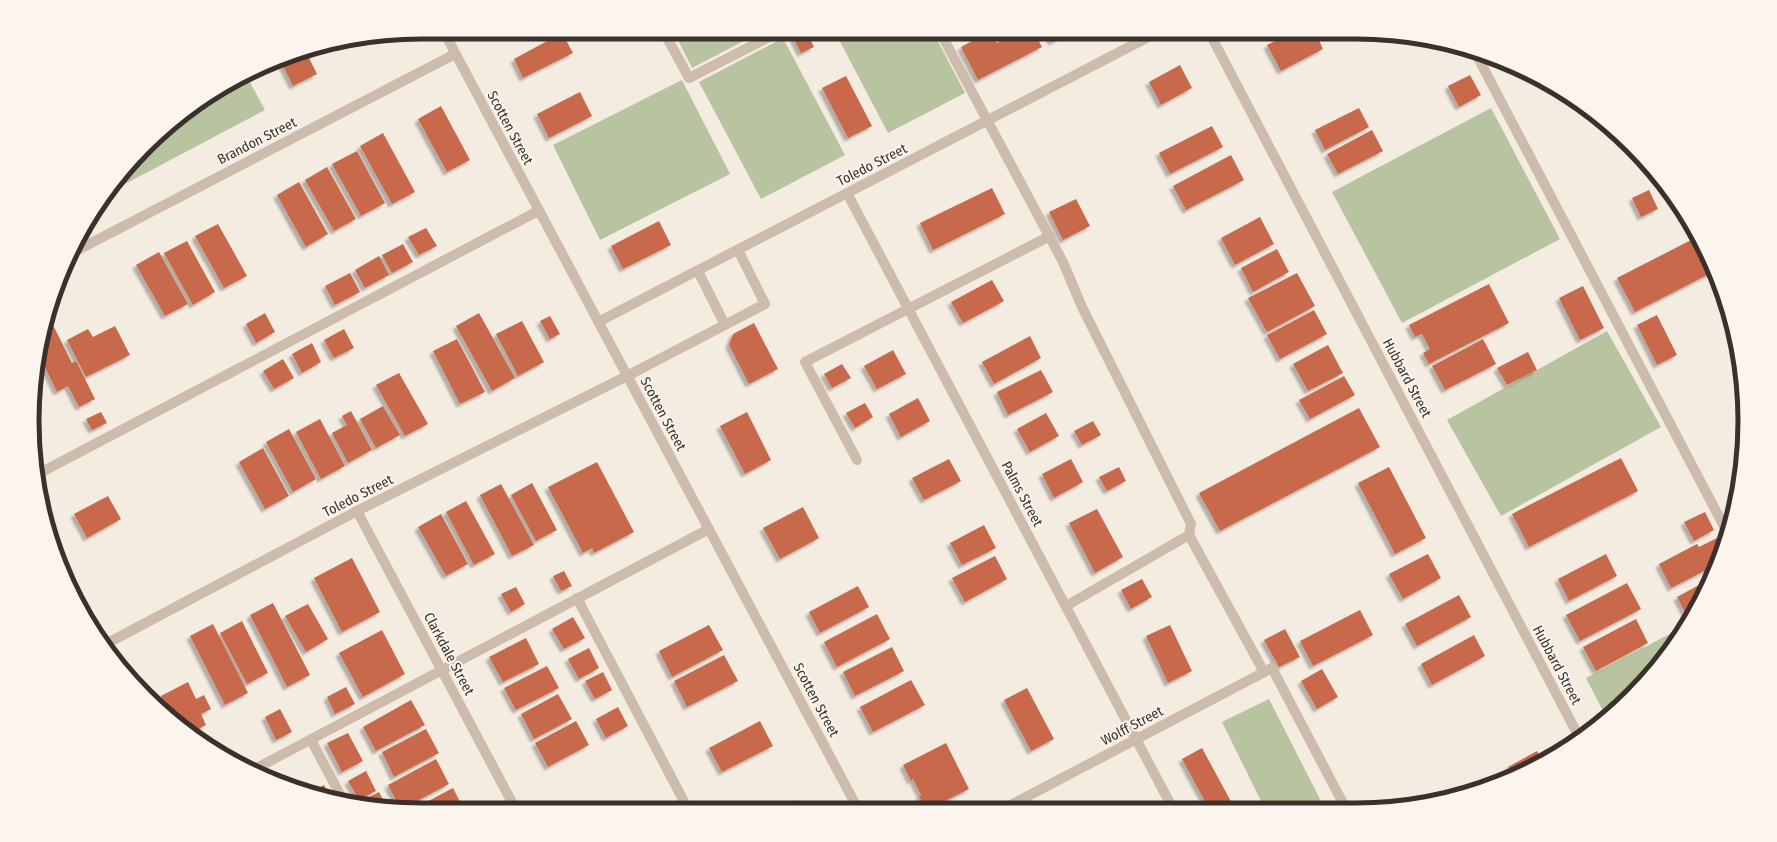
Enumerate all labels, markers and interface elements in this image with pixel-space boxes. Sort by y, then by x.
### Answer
street label: Scotten Street [483,88,537,168]
street label: Brandon Street [215,114,300,168]
street label: Toledo Street [834,140,910,190]
street label: Hubbard Street [1379,336,1435,421]
street label: Scotten Street [636,374,690,454]
street label: Palms Street [998,458,1046,530]
street label: Toledo Street [320,471,396,521]
street label: Clarkdale Street [420,610,478,699]
street label: Hubbard Street [1529,623,1585,708]
street label: Scotten Street [789,660,843,740]
street label: Wolff Street [1098,702,1166,749]

